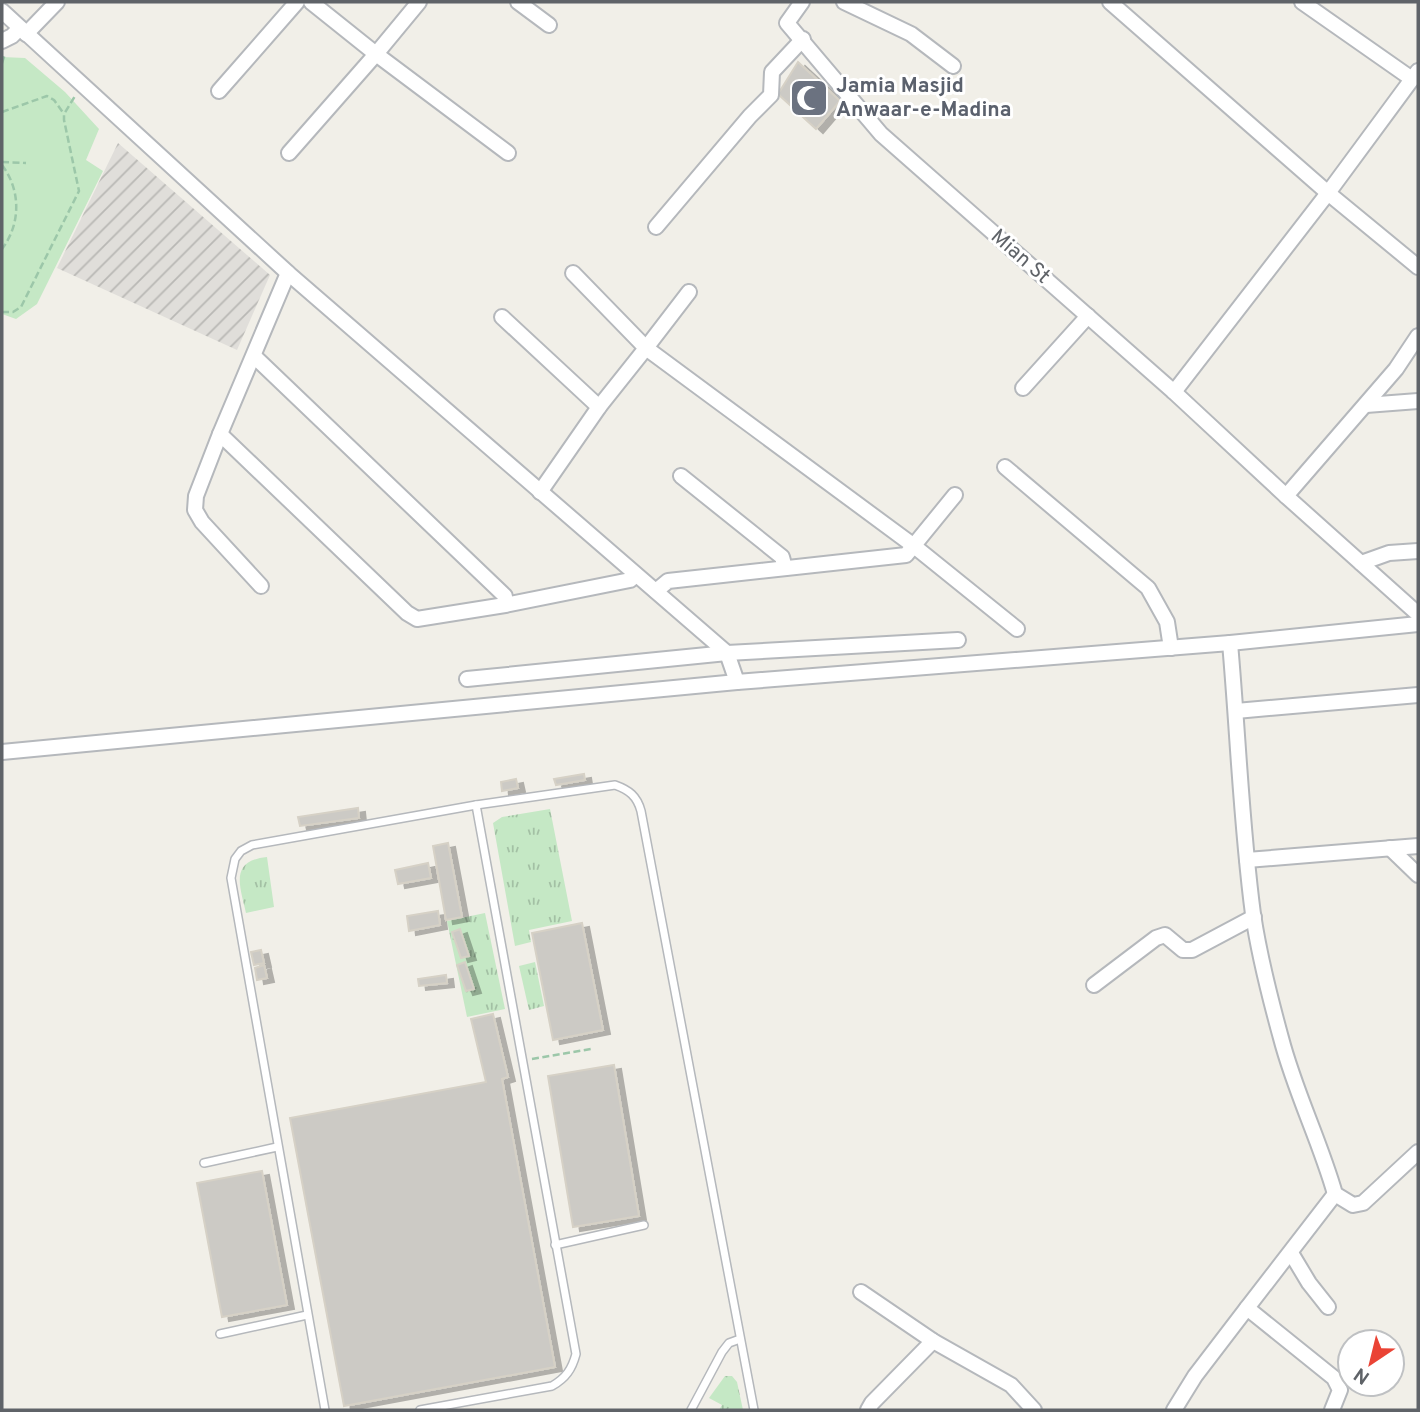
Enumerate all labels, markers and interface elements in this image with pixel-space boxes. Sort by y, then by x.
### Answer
place label: Jamia Masjid Anwaar-e-Madina [836,73,1012,124]
mosque icon: Jamia Masjid Anwaar-e-Madina [788,77,830,119]
street label: Mian St [984,224,1056,290]
north arrow [1336,1328,1406,1398]
text: N [1350,1362,1375,1389]

